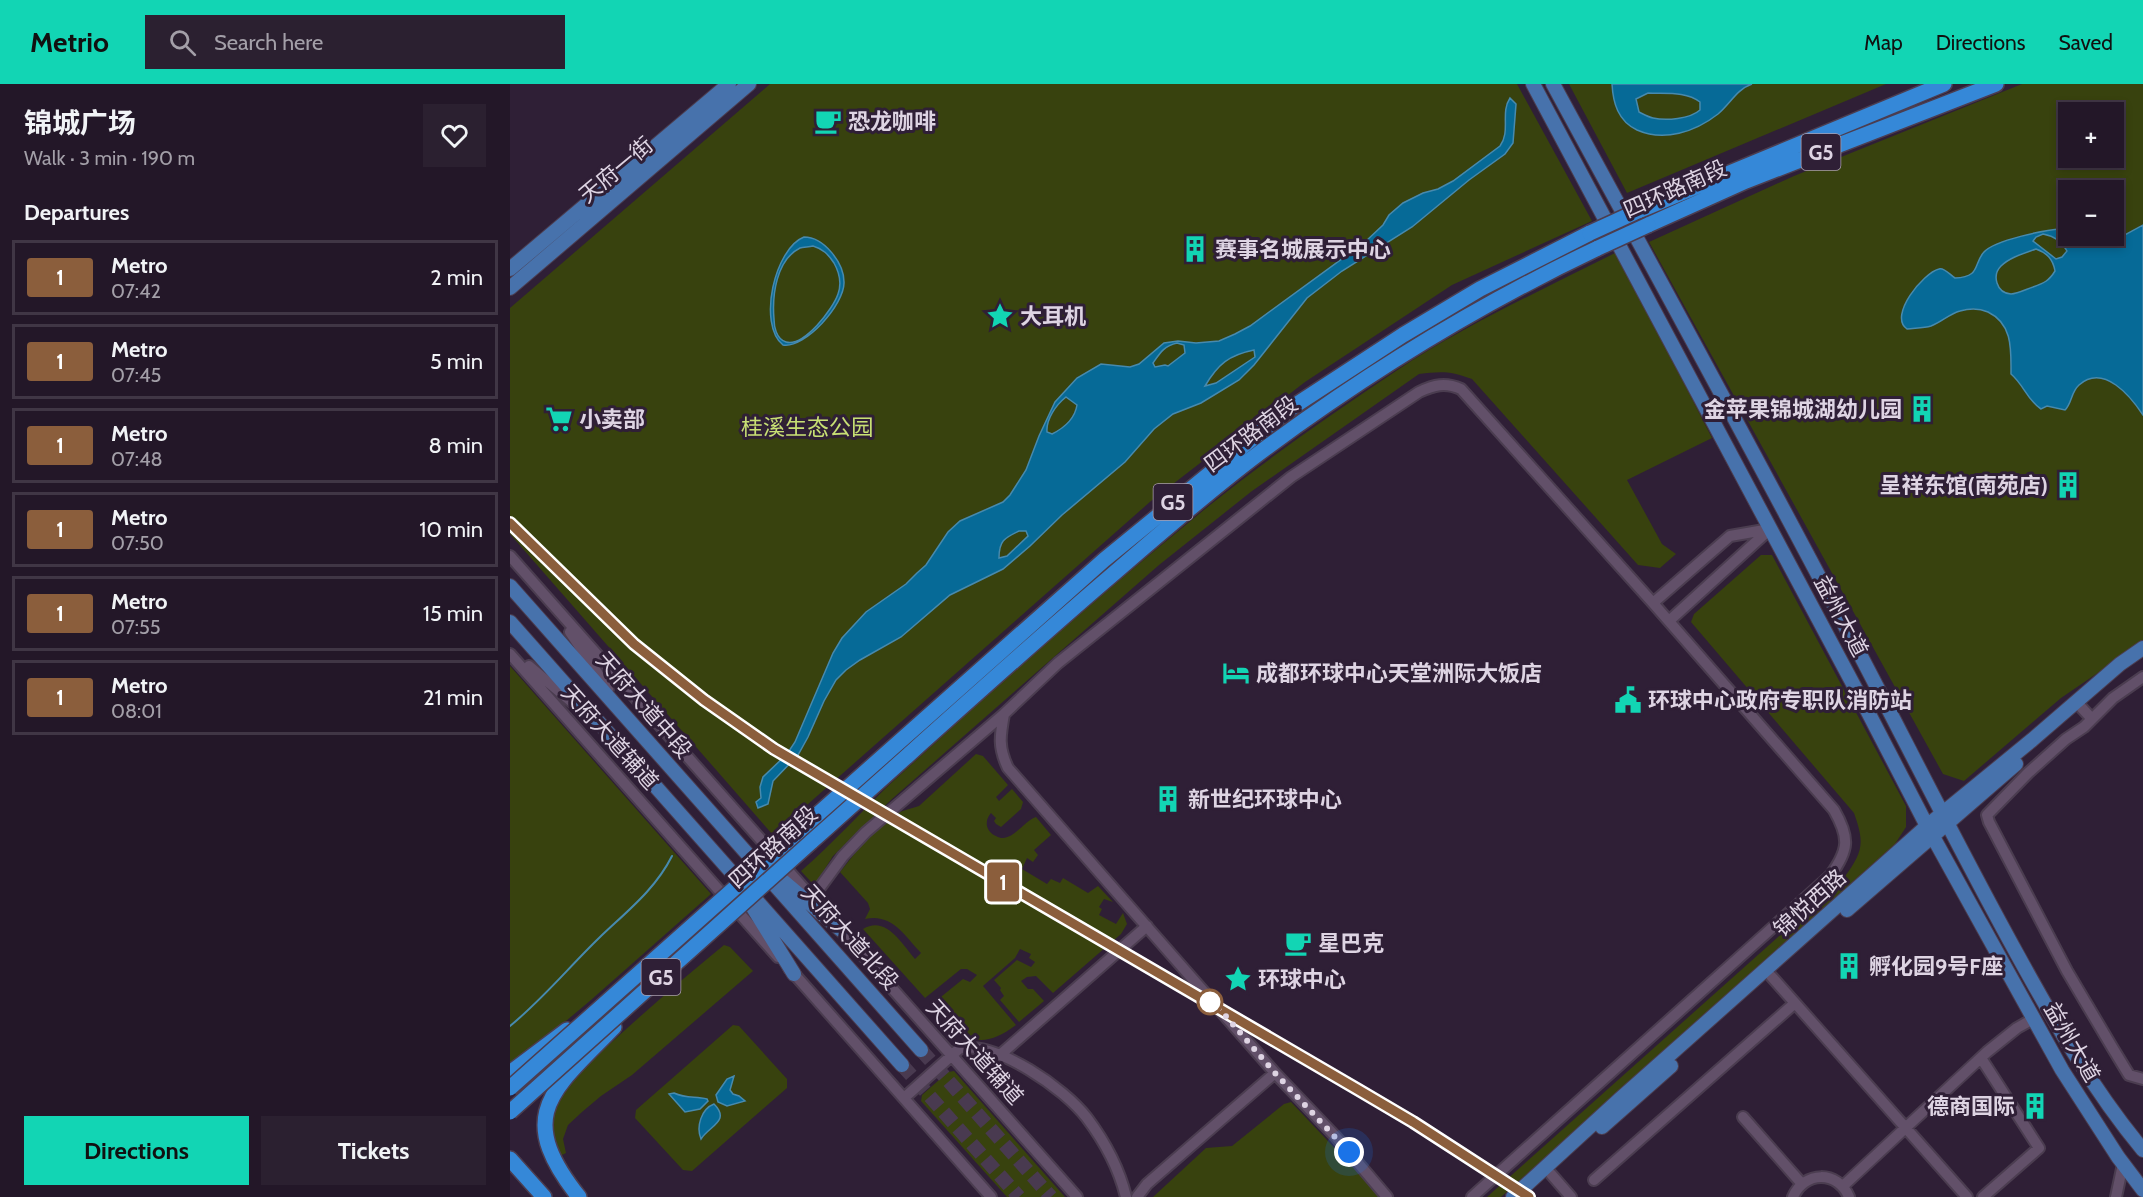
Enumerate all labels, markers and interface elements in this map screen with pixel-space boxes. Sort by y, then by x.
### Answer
search box [145,15,565,69]
text: Metrio [30,25,109,59]
icon: search [166,26,199,59]
text: Search here [214,29,323,56]
text: Map [1864,30,1903,55]
text: Directions [1936,30,2025,55]
text: Saved [2058,30,2113,55]
map controls [2058,102,2124,246]
button: + [2058,102,2124,168]
button: heart [423,104,486,167]
text: 锦城广场 [24,106,136,140]
cafe icon: 恐龙咖啡 [813,106,843,136]
place label: 恐龙咖啡 [848,108,936,135]
street label: 天府一街 [574,131,658,209]
road number: G5 [1802,134,1840,170]
text: Walk · 3 min · 190 m [24,146,195,170]
street label: 四环路南段 [1619,154,1731,224]
button: − [2058,180,2124,246]
text: Departures [24,199,129,226]
building icon: 赛事名城展示中心 [1180,234,1210,264]
place label: 赛事名城展示中心 [1215,236,1391,263]
text: Metro [111,252,168,279]
text: 2 min [430,264,483,291]
text: 1 [56,265,64,290]
text: 07:42 [111,279,161,303]
place icon: 大耳机 [985,301,1015,331]
place label: 大耳机 [1020,303,1086,330]
text: Metro [111,336,168,363]
text: 5 min [430,348,483,375]
text: 1 [56,349,64,374]
text: 07:45 [111,363,161,387]
street label: 四环路南段 [1199,390,1303,478]
building icon: 金苹果锦城湖幼儿园 [1907,394,1937,424]
place label: 金苹果锦城湖幼儿园 [1704,396,1902,423]
supermarket icon: 小卖部 [544,404,574,434]
place label: 小卖部 [579,406,645,433]
park label: 桂溪生态公园 [741,414,873,441]
text: Metro [111,420,168,447]
text: 8 min [428,432,483,459]
text: 1 [56,433,64,458]
text: 07:48 [111,447,163,471]
building icon: 呈祥东馆(南苑店) [2053,470,2083,500]
place label: 呈祥东馆(南苑店) [1880,472,2048,499]
road number: G5 [1154,484,1192,520]
text: Metro [111,504,168,531]
text: 10 min [419,516,483,543]
text: 1 [56,517,64,542]
text: 07:50 [111,531,164,555]
street label: 益州大道 [1808,571,1874,661]
text: Metro [111,588,168,615]
text: 15 min [423,600,483,627]
text: 1 [56,601,64,626]
text: 07:55 [111,615,161,639]
street label: 天府大道中段 [591,646,697,764]
hotel icon: 成都环球中心天堂洲际大饭店 [1221,658,1251,688]
place label: 成都环球中心天堂洲际大饭店 [1256,660,1542,687]
text: Metro [111,672,168,699]
street label: 天府大道辅道 [556,679,664,795]
text: 21 min [423,684,483,711]
text: 1 [56,685,64,710]
public building icon: 环球中心政府专职队消防站 [1613,685,1643,715]
place label: 环球中心政府专职队消防站 [1648,687,1912,714]
text: 08:01 [111,699,162,723]
building icon: 新世纪环球中心 [1153,784,1183,814]
place label: 新世纪环球中心 [1188,786,1342,813]
street label: 四环路南段 [723,800,823,894]
line badge: 1 [984,862,1022,902]
street label: 锦悦西路 [1768,864,1852,942]
text: 1 [999,870,1007,895]
street label: 天府大道北段 [796,879,904,995]
cafe icon: 星巴克 [1283,928,1313,958]
place label: 星巴克 [1318,930,1384,957]
building icon: 孵化园9号F座 [1834,951,1864,981]
place label: 孵化园9号F座 [1869,953,2003,980]
road number: G5 [642,959,680,995]
place icon: 环球中心 [1223,964,1253,994]
place label: 环球中心 [1258,966,1346,993]
unlabelled marker [1197,989,1223,1015]
street label: 天府大道辅道 [921,994,1029,1110]
street label: 益州大道 [2038,997,2106,1087]
building icon: 德商国际 [2020,1091,2050,1121]
place label: 德商国际 [1927,1093,2015,1120]
button: Directions [24,1116,249,1185]
button: Tickets [261,1116,486,1185]
your location [1334,1137,1364,1167]

